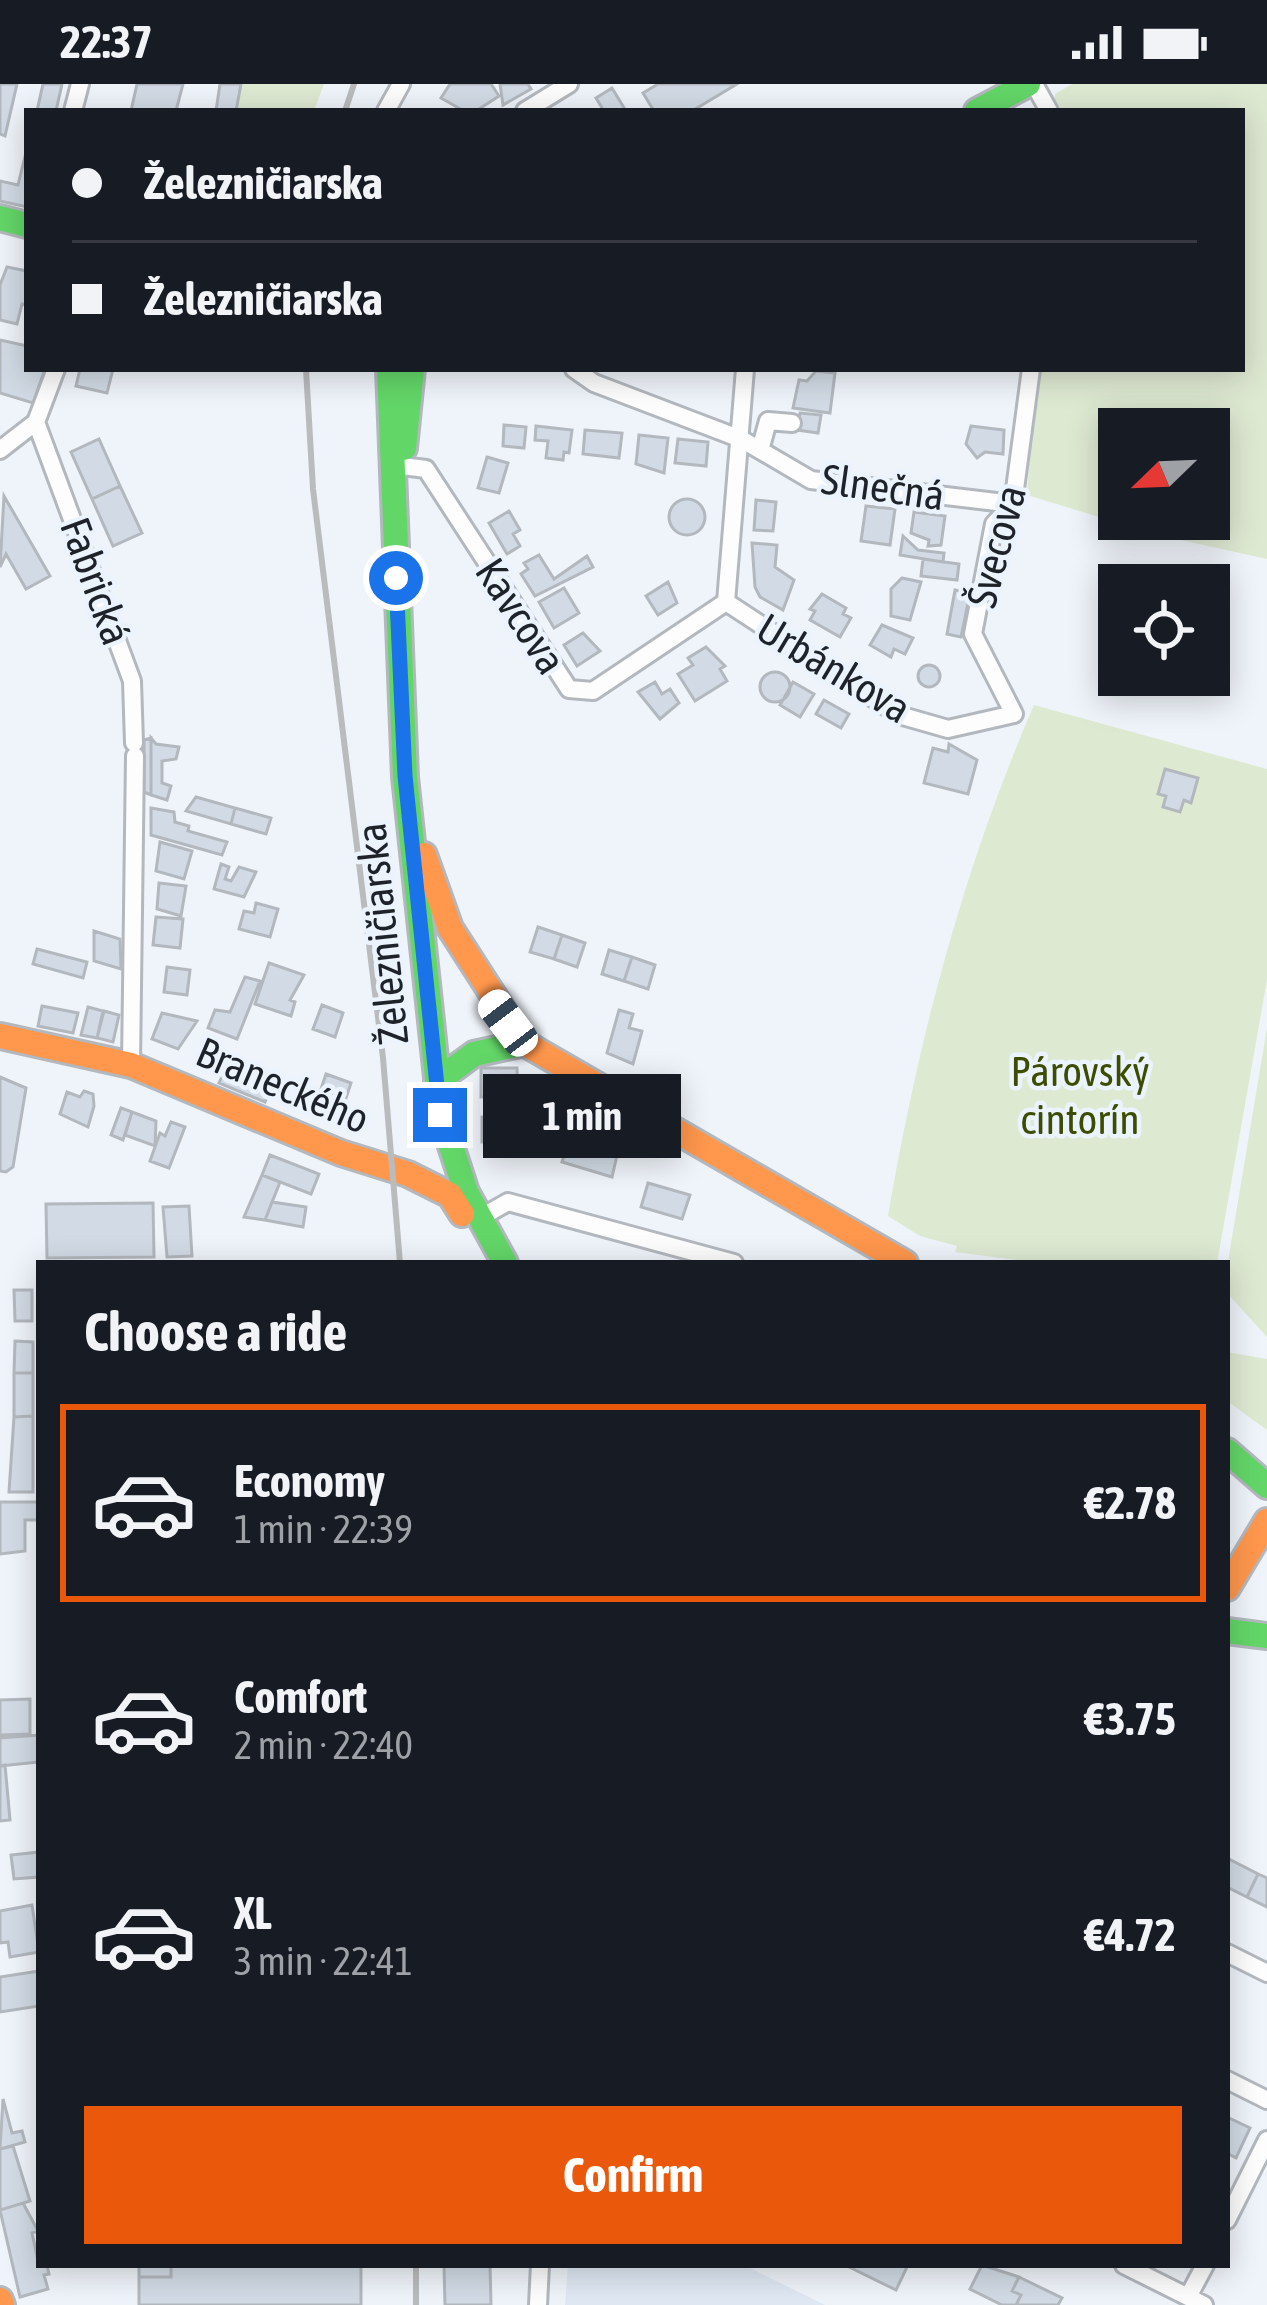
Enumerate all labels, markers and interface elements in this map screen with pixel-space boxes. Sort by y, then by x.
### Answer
text: 22:37 [60,16,153,68]
text: Železničiarska [144,157,383,209]
text: Železničiarska [144,273,383,325]
north arrow [1098,408,1230,540]
map controls [1098,408,1230,696]
street label: Slnečná [819,455,947,519]
street label: Švecova [957,480,1035,612]
street label: Fabrická [51,511,141,651]
street label: Kavcova [466,549,576,683]
route start [369,551,423,605]
button: locate [1098,564,1230,696]
street label: Urbánkova [749,604,919,732]
street label: Železničiarska [346,821,418,1047]
car [472,983,544,1063]
street label: Braneckého [190,1027,376,1143]
park label: Párovský cintorín [1011,1047,1149,1143]
callout: 1 min [482,1073,680,1157]
route end [413,1088,467,1142]
text: 1 min [542,1094,622,1138]
text: Choose a ride [84,1301,347,1362]
icon: car [90,1449,198,1557]
text: Economy [234,1455,385,1507]
text: €2.78 [1084,1477,1176,1529]
text: 1 min · 22:39 [234,1507,413,1551]
icon: car [90,1665,198,1773]
text: Comfort [234,1671,367,1723]
text: €3.75 [1084,1693,1176,1745]
text: 2 min · 22:40 [234,1723,413,1767]
icon: car [90,1881,198,1989]
text: XL [234,1887,272,1939]
text: €4.72 [1084,1909,1176,1961]
text: 3 min · 22:41 [234,1939,413,1983]
button: Confirm [84,2106,1182,2244]

